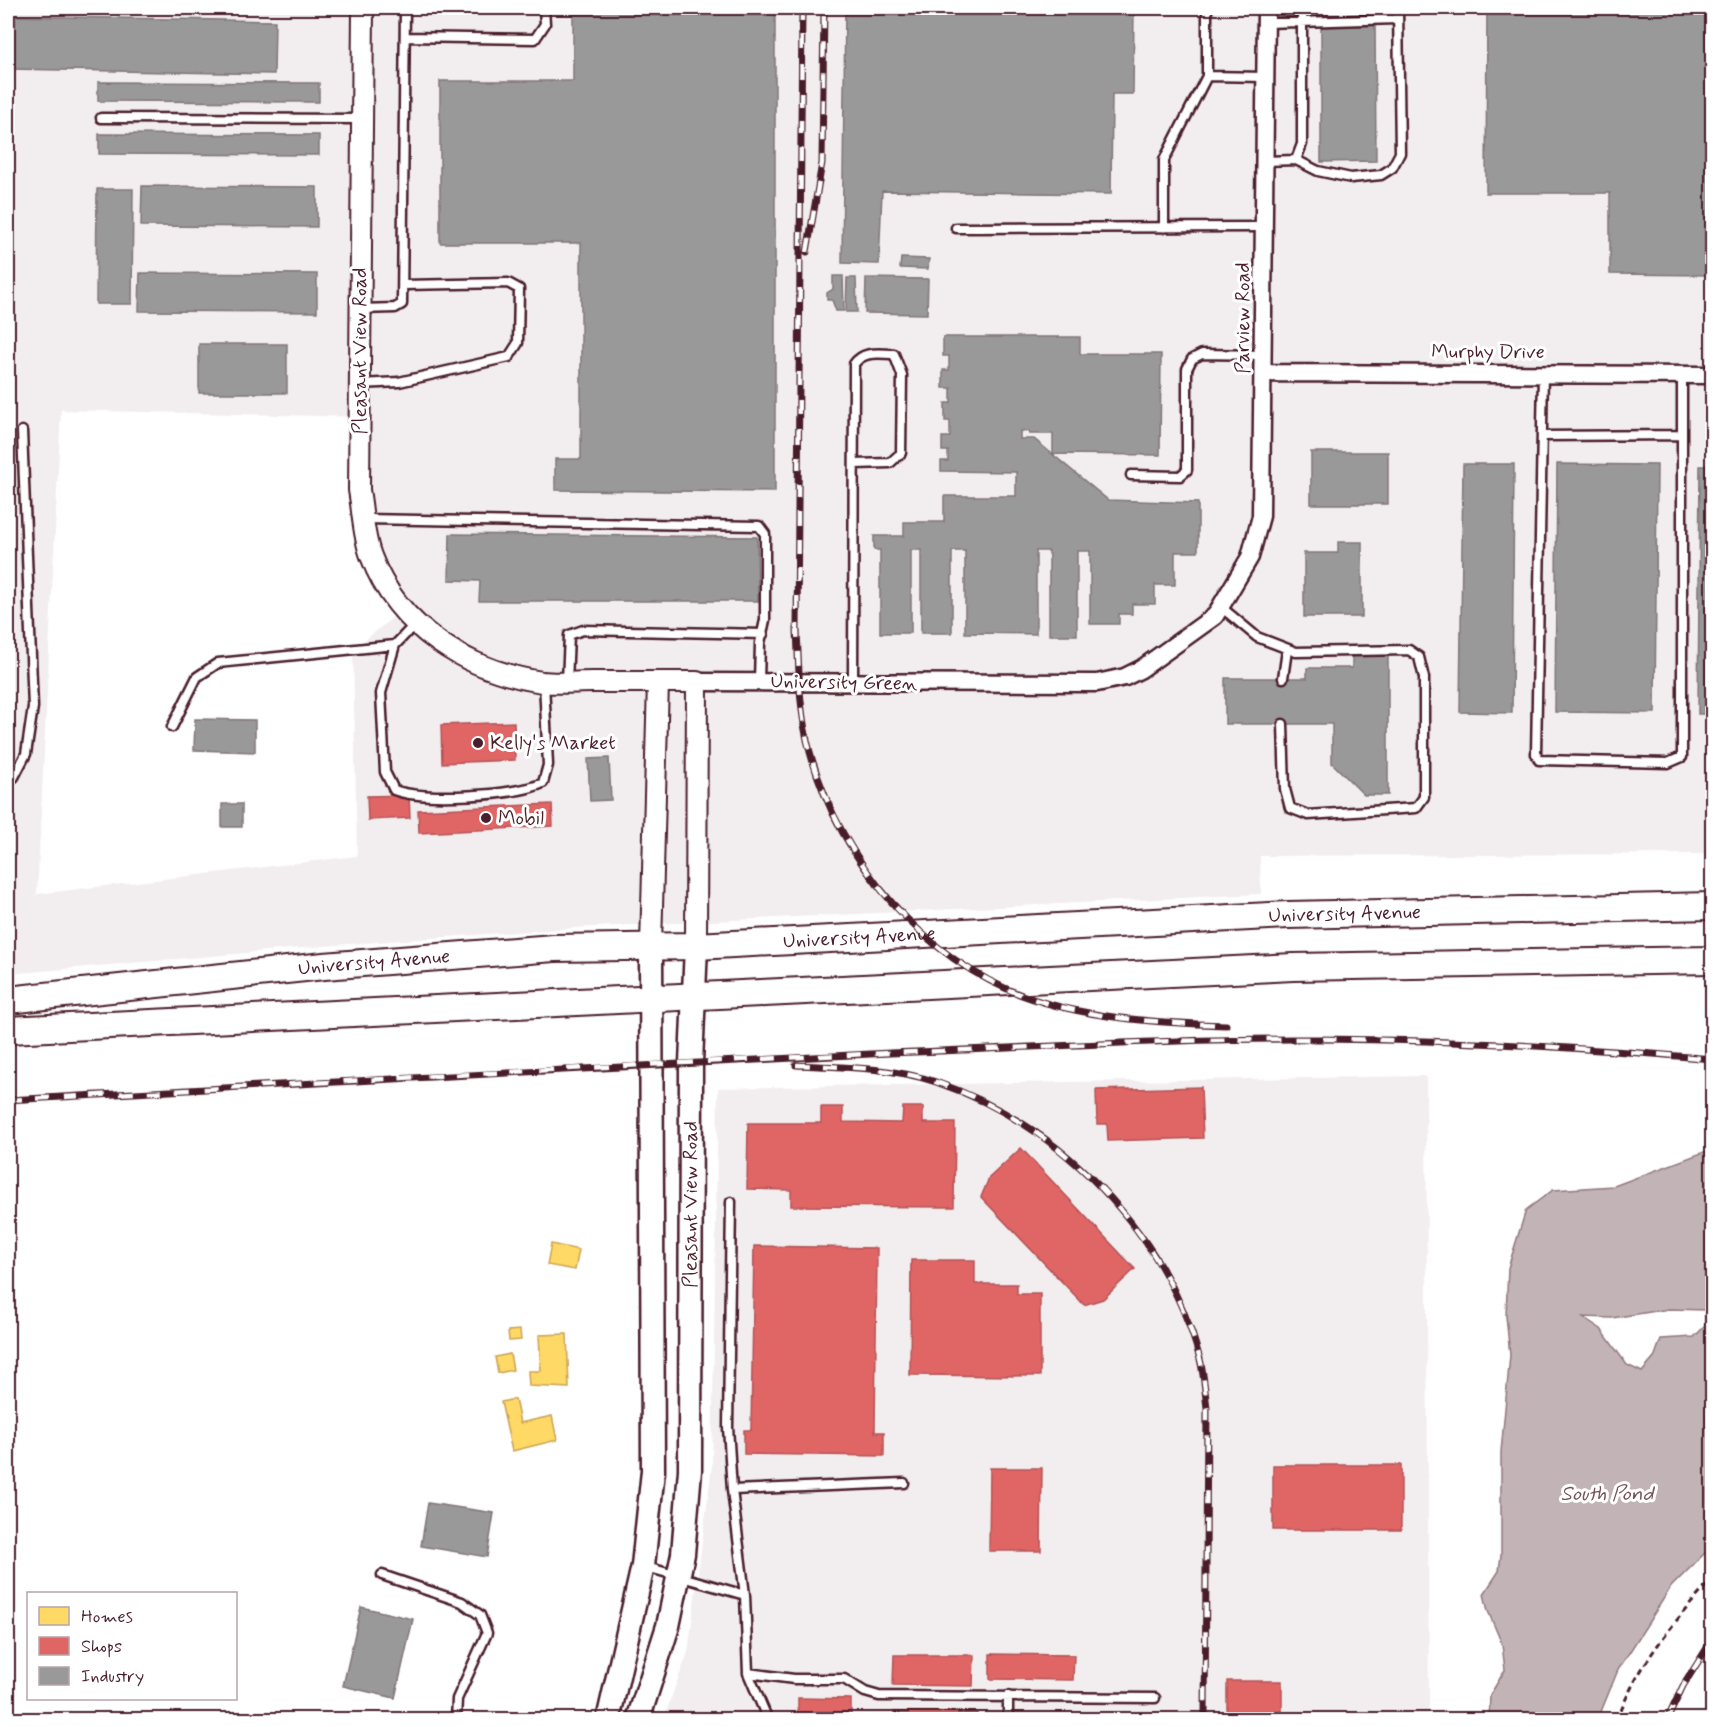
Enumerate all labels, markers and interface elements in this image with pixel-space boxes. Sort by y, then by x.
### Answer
street label: Parview Road [1230,262,1257,374]
street label: Pleasant View Road [347,268,374,434]
street label: Murphy Drive [1431,339,1545,366]
street label: University Green [770,668,918,698]
place label: Kelly's Market [490,730,616,757]
marker: Kelly's Market [471,736,485,750]
place label: Mobil [498,805,544,832]
marker: Mobil [479,811,493,825]
street label: University Avenue [1268,899,1421,930]
street label: University Avenue [782,920,936,955]
street label: University Avenue [297,943,451,982]
street label: Pleasant View Road [677,1121,704,1288]
water label: South Pond [1560,1480,1656,1508]
legend [27,1592,237,1700]
text: Homes [81,1605,133,1629]
text: Shops [81,1635,122,1659]
text: Industry [81,1665,144,1689]

